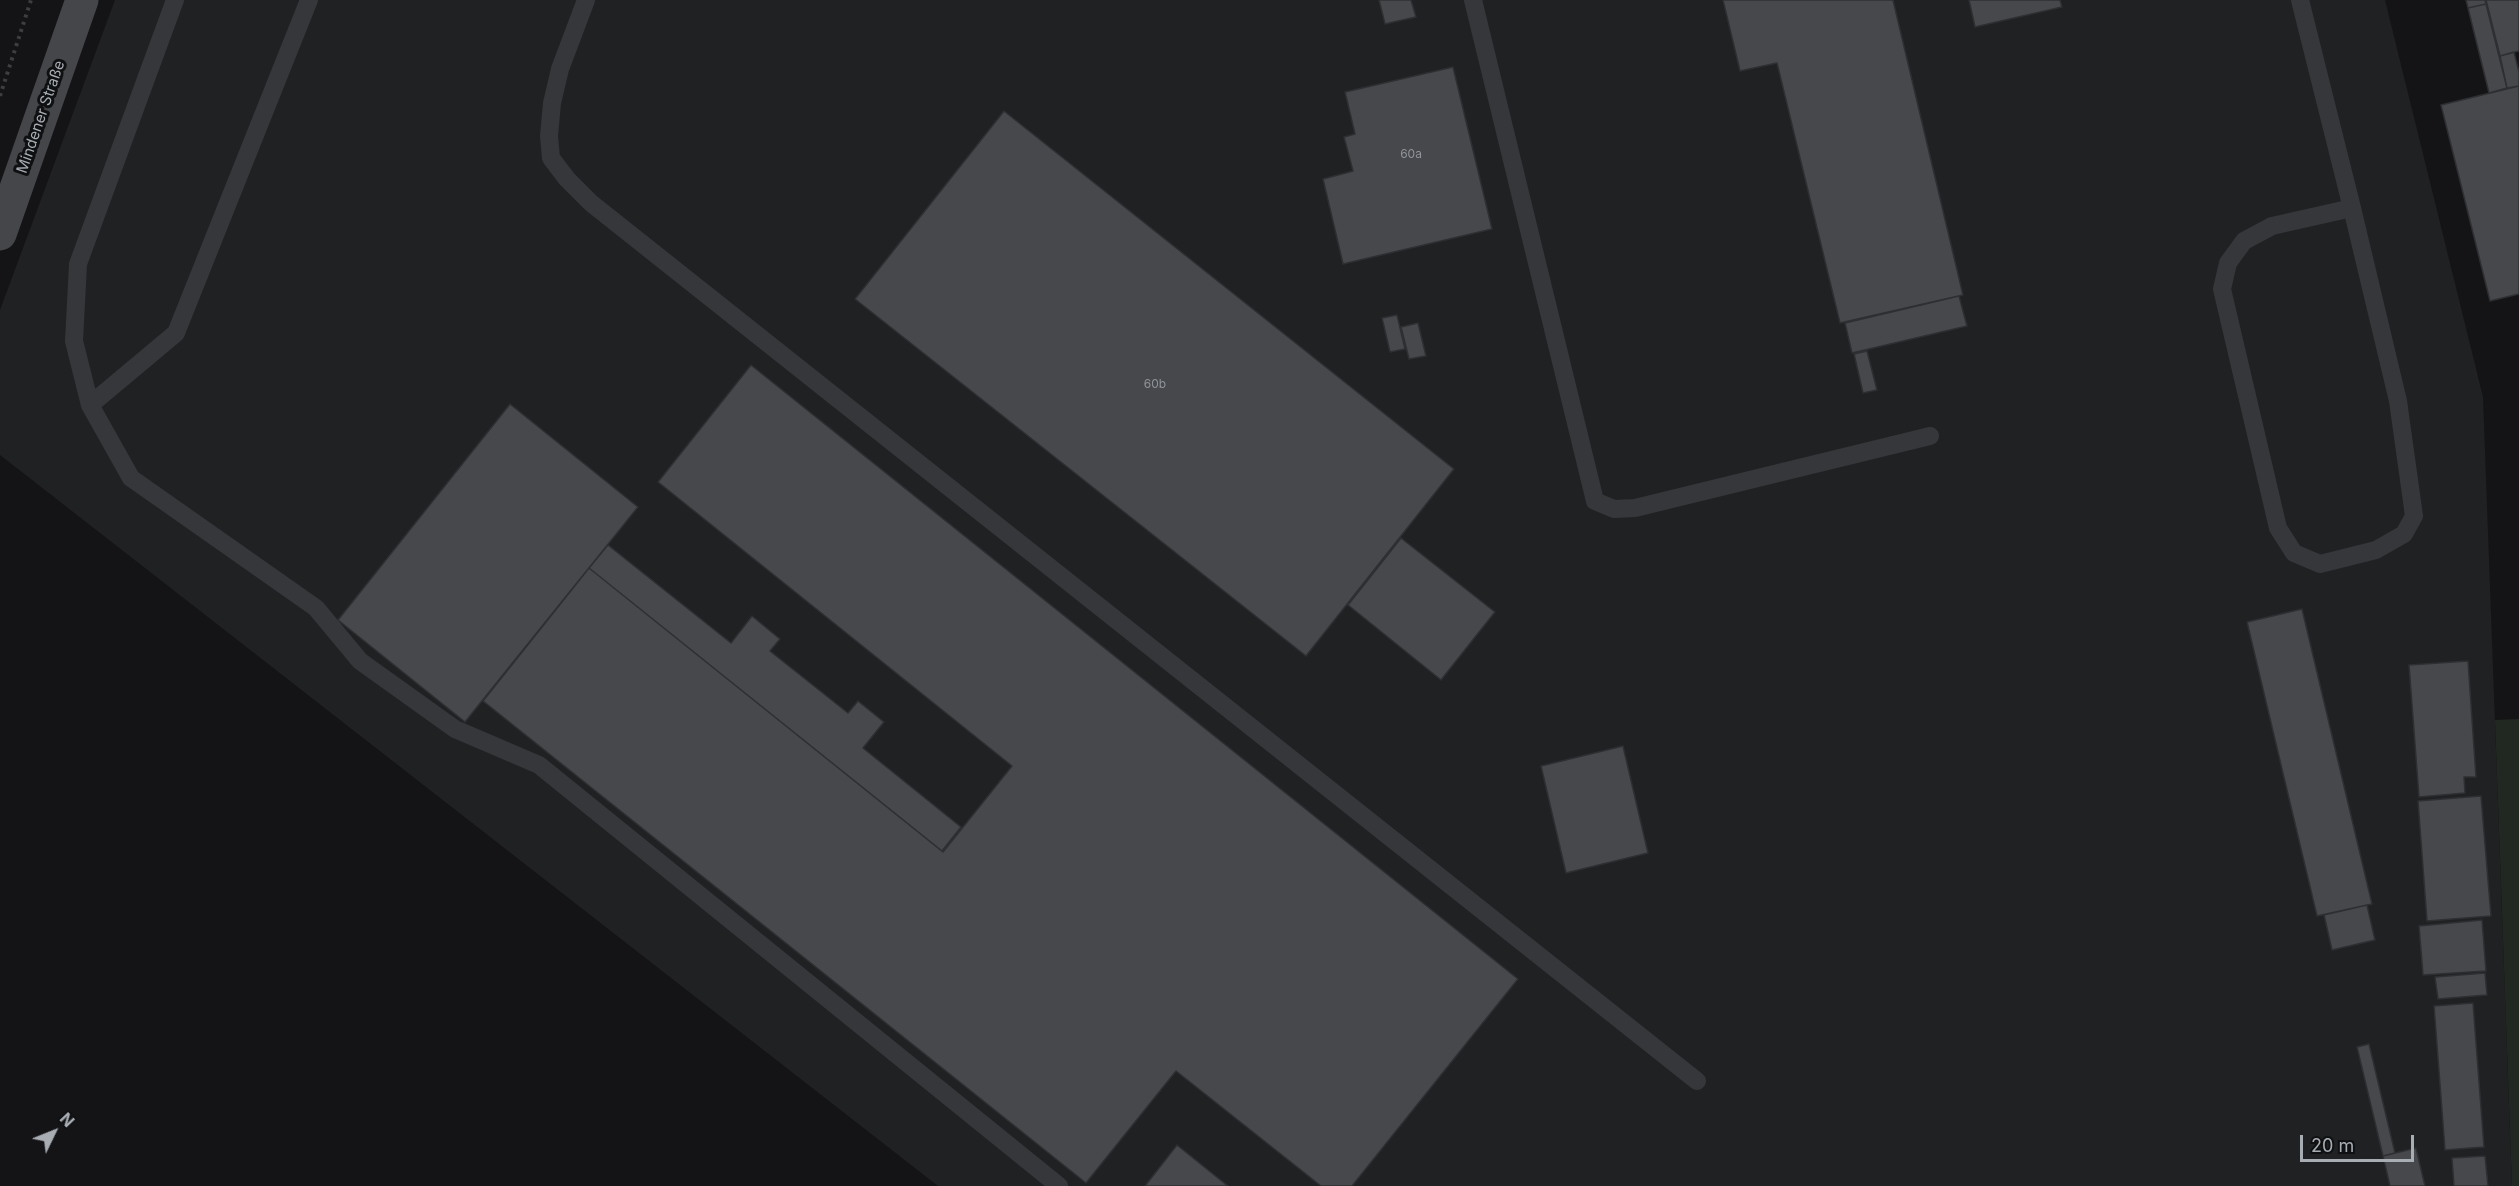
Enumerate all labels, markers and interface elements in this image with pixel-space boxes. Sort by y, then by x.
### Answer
street label: Mindener Straße [13,58,69,176]
house number: 60a [1400,147,1422,161]
house number: 60b [1144,377,1166,391]
north arrow [24,1102,84,1162]
text: N [56,1108,79,1131]
scale bar [2303,1123,2417,1161]
text: 20 m [2311,1135,2354,1156]

